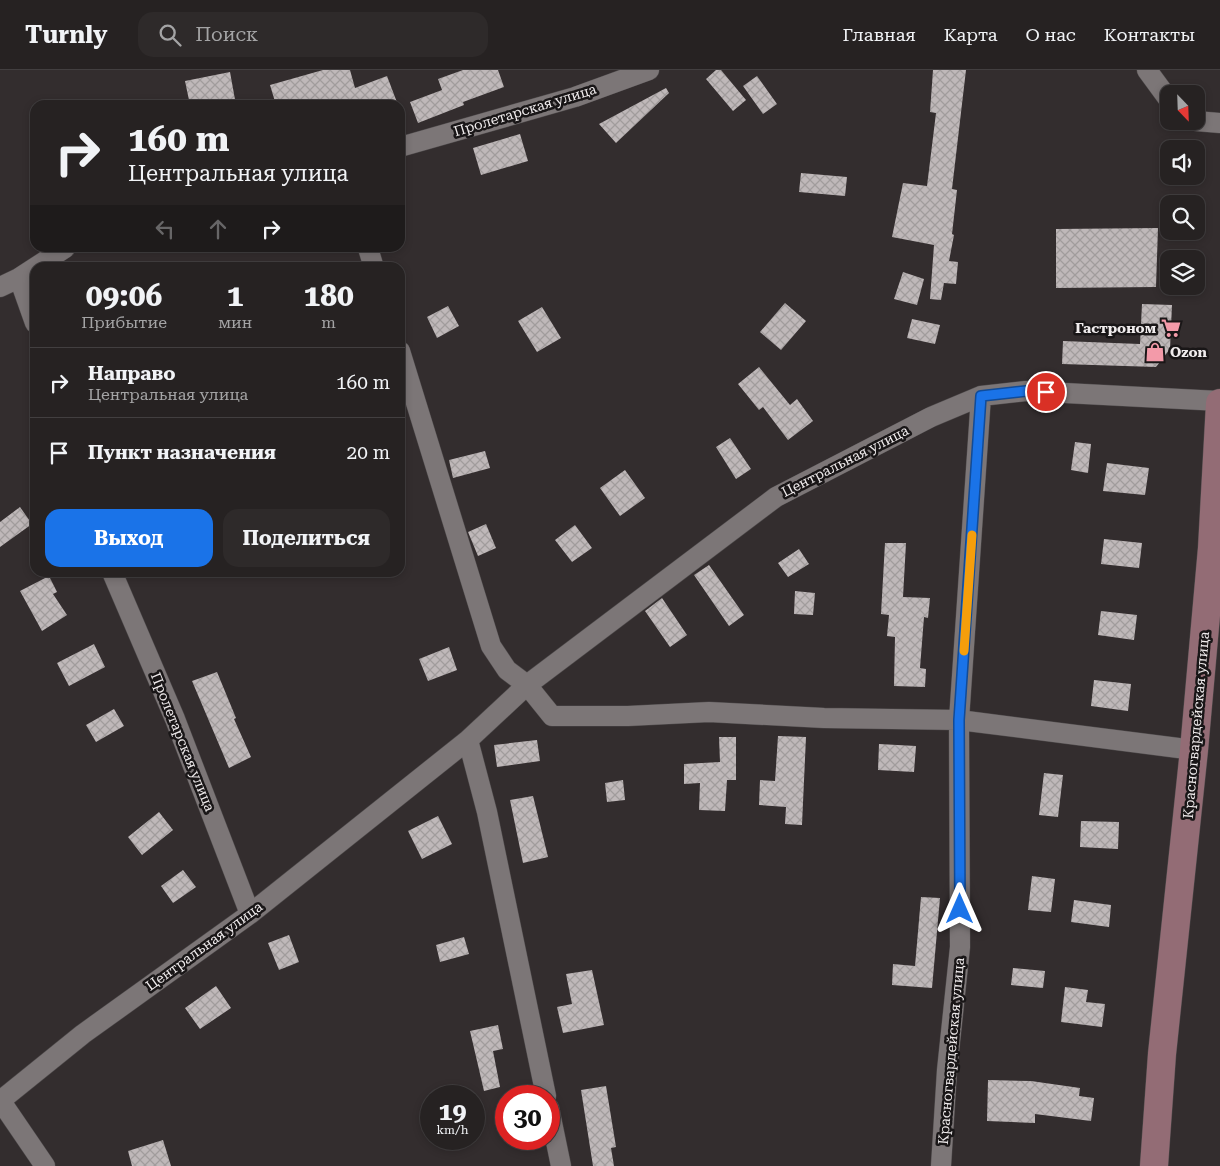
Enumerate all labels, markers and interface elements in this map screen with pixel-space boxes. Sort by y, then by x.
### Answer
search box [138,12,488,57]
text: Turnly [25,21,108,49]
icon: search [156,21,184,49]
text: Поиск [196,23,258,46]
text: Главная [843,24,916,45]
text: Карта [944,24,998,45]
text: О нас [1026,24,1076,45]
text: Контакты [1104,24,1195,45]
street label: Пролетарская улица [452,81,599,139]
north arrow [1160,85,1205,130]
map controls [1160,85,1205,295]
text: 160 m [128,119,229,160]
icon: right [45,120,110,185]
button: sound [1160,140,1205,185]
text: Центральная улица [128,161,348,186]
button: search [1160,195,1205,240]
icon: left [151,215,179,243]
icon: ahead [204,215,232,243]
icon: right [257,215,285,243]
button: layers [1160,250,1205,295]
text: 09:06 [86,278,162,313]
text: 1 [227,278,244,313]
text: 180 [303,278,354,313]
text: Прибытие [81,313,167,332]
text: мин [218,313,252,332]
text: m [321,313,336,332]
supermarket icon: Гастроном [1160,317,1182,339]
place label: Гастроном [1075,320,1157,336]
shop icon: Ozon [1144,341,1166,363]
place label: Ozon [1170,344,1208,360]
text: Направо [88,362,175,385]
icon: right [45,369,73,397]
text: 160 m [336,371,390,394]
pin [1025,371,1067,413]
icon: arrive [1032,378,1060,406]
text: Центральная улица [88,385,248,404]
street label: Центральная улица [779,422,911,500]
icon: arrive [45,439,73,467]
text: Пункт назначения [88,441,276,464]
text: 20 m [347,441,390,464]
button: Выход [45,509,213,567]
button: Поделиться [223,509,390,567]
street label: Красногвардейская улица [1180,630,1212,819]
street label: Пролетарская улица [148,670,218,814]
position arrow [933,882,985,934]
street label: Центральная улица [143,898,266,994]
street label: Красногвардейская улица [935,956,967,1145]
speed limit sign: 30 [495,1085,560,1150]
text: 19 [438,1097,467,1126]
text: km/h [436,1123,469,1137]

